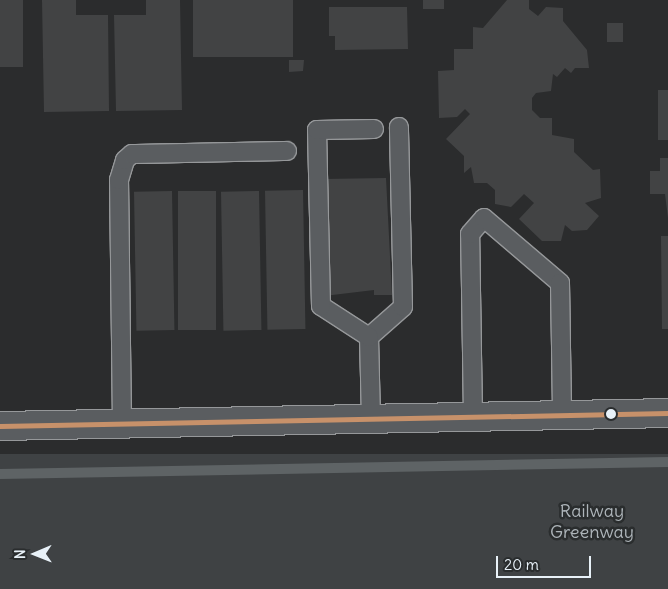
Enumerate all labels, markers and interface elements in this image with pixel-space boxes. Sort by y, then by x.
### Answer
unlabelled marker [606,409,616,419]
park label: Railway Greenway [550,501,634,544]
north arrow [10,529,60,579]
scale bar [498,546,593,578]
text: N [11,549,29,559]
text: 20 m [504,555,539,574]

